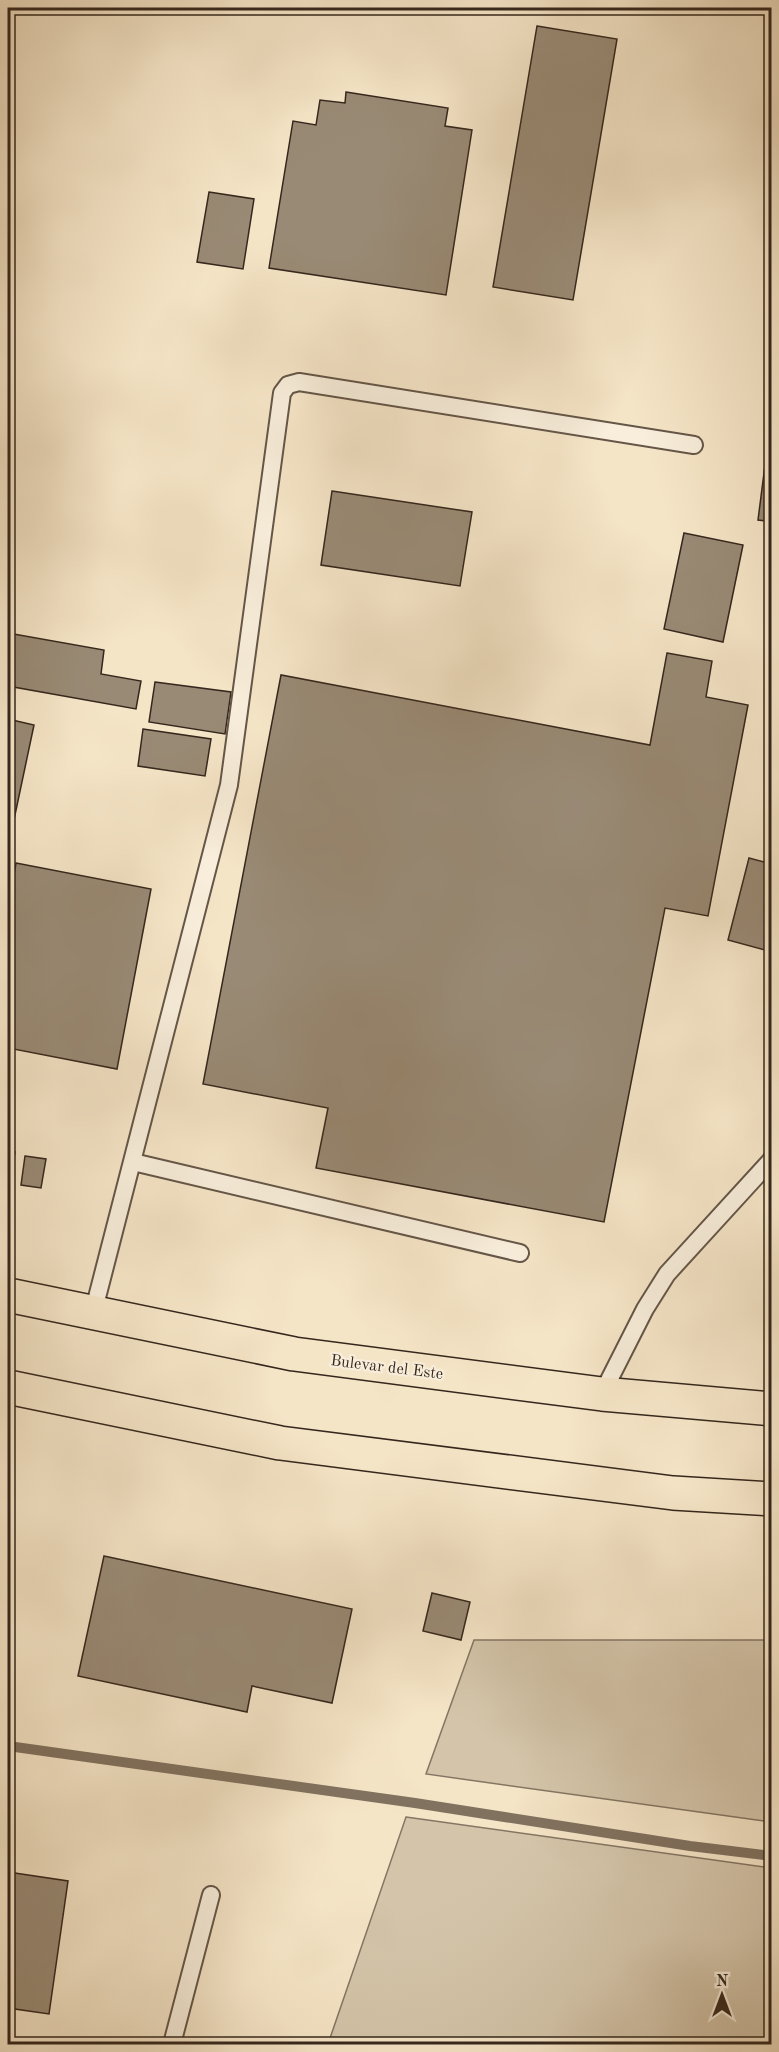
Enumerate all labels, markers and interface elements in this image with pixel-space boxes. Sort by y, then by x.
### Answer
street label: Bulevar del Este [329,1353,444,1383]
north arrow [692,1965,752,2025]
text: N [716,1974,729,1990]

